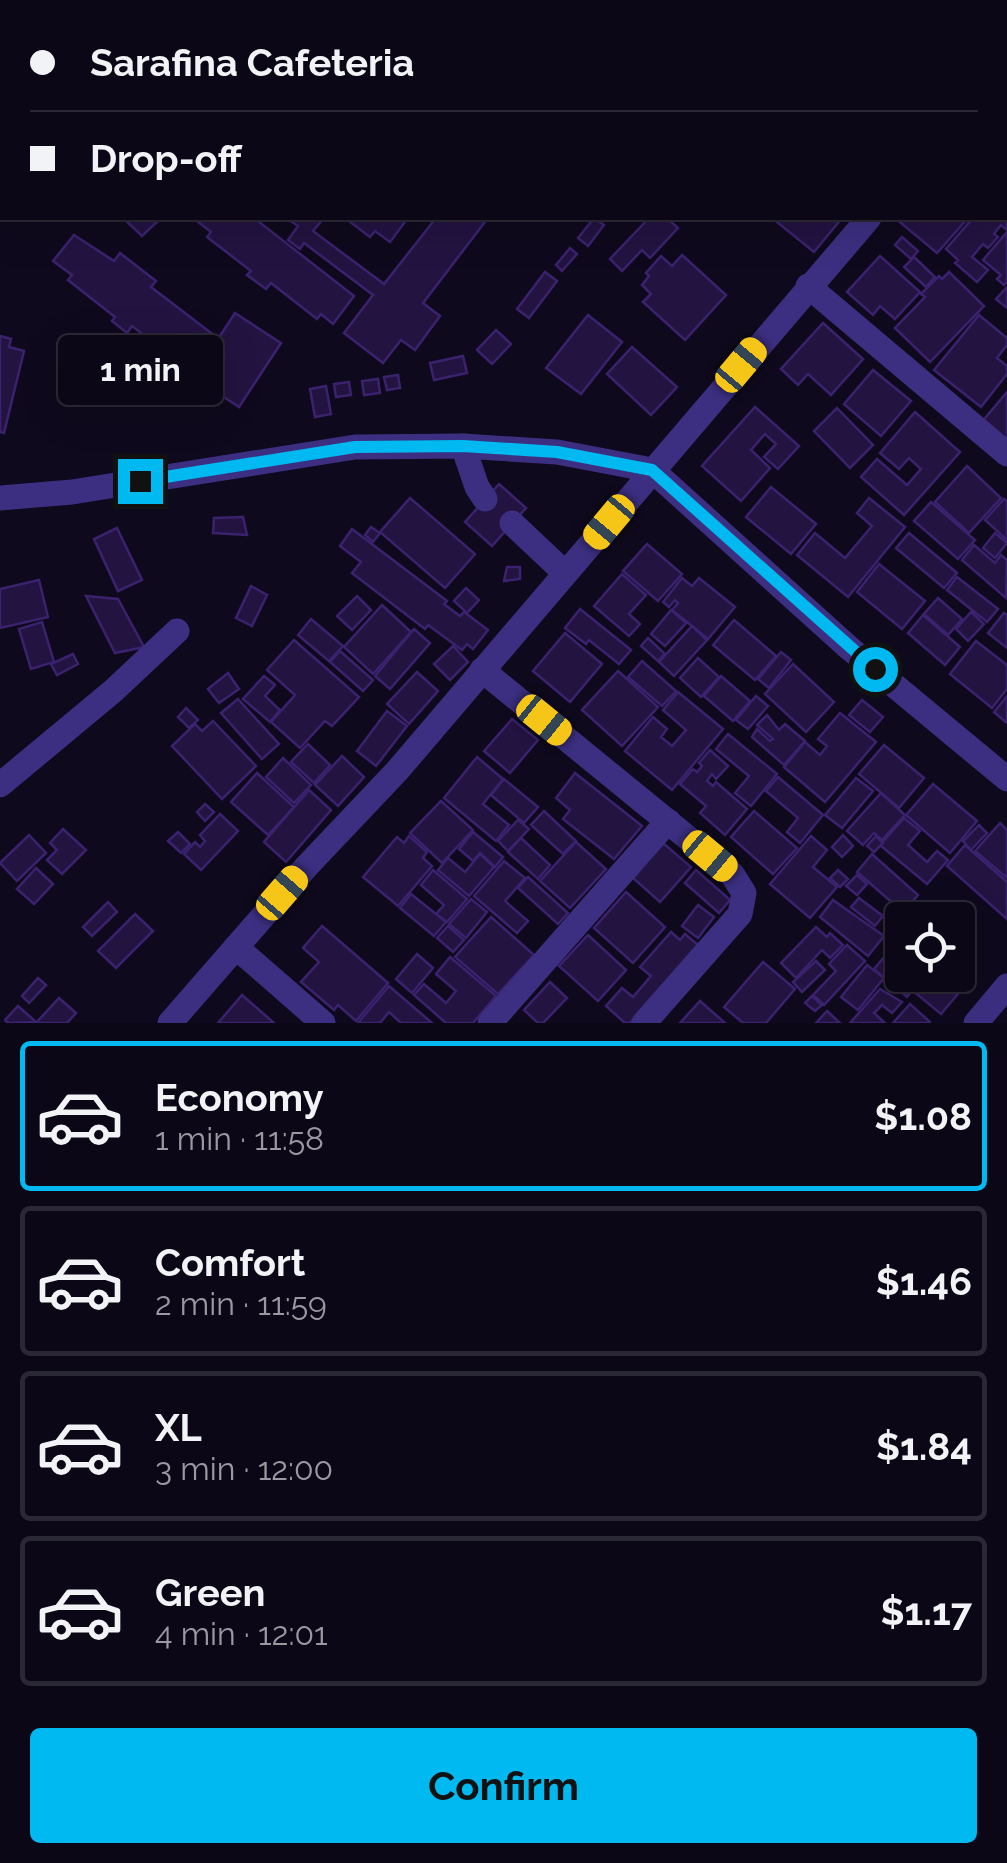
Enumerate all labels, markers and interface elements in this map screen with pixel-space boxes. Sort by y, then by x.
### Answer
text: Sarafina Cafeteria [90,40,414,85]
text: Drop-off [90,136,242,181]
car [710,332,772,398]
callout: 1 min [58,336,222,406]
text: 1 min [100,351,181,388]
route end [118,459,163,504]
car [578,489,640,555]
route start [853,647,898,692]
car [511,689,577,751]
car [677,825,743,887]
car [251,861,313,925]
map controls [885,902,975,992]
button: locate [885,902,975,992]
icon: car [35,1071,125,1161]
text: Economy [155,1075,324,1120]
text: $1.08 [874,1094,972,1139]
text: 1 min · 11:58 [155,1120,324,1157]
icon: car [35,1236,125,1326]
text: Comfort [155,1240,305,1285]
text: $1.46 [876,1259,972,1304]
text: 2 min · 11:59 [155,1285,327,1322]
icon: car [35,1401,125,1491]
text: XL [155,1405,202,1450]
text: $1.84 [876,1424,972,1469]
text: 3 min · 12:00 [155,1450,333,1487]
icon: car [35,1566,125,1656]
text: Green [155,1570,265,1615]
text: $1.17 [880,1589,972,1634]
text: 4 min · 12:01 [155,1615,328,1652]
button: Confirm [30,1728,977,1843]

